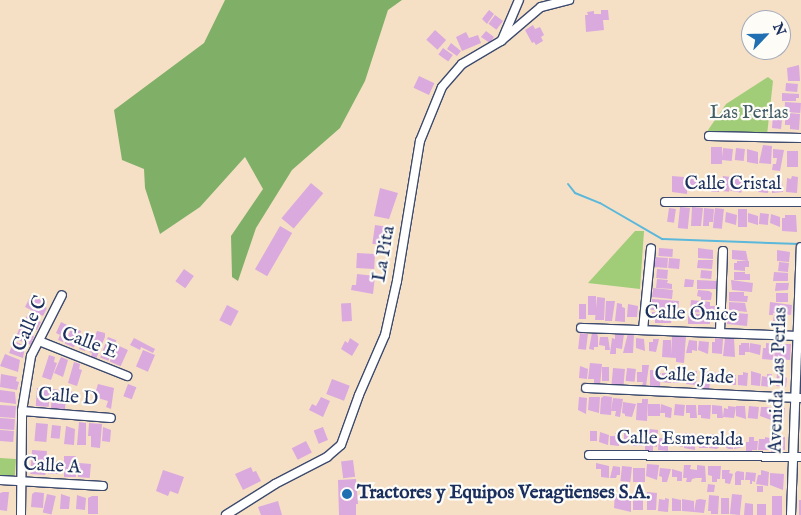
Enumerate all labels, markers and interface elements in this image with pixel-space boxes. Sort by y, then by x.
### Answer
north arrow [741,10,791,60]
text: N [768,20,789,39]
park label: Las Perlas [709,103,789,125]
street label: Calle Cristal [684,174,782,196]
street label: La Pita [369,224,401,284]
street label: Calle C [9,293,53,355]
street label: Calle Ónice [644,302,738,328]
street label: Avenida Las Perlas [765,307,793,453]
street label: Calle E [58,323,120,365]
street label: Calle Jade [654,364,734,390]
street label: Calle D [37,384,99,412]
street label: Calle Esmeralda [616,427,744,453]
street label: Calle A [23,454,81,480]
place label: Tractores y Equipos Veragüenses S.A. [357,483,650,505]
marker: Tractores y Equipos Veragüenses S.A. [341,488,353,500]

